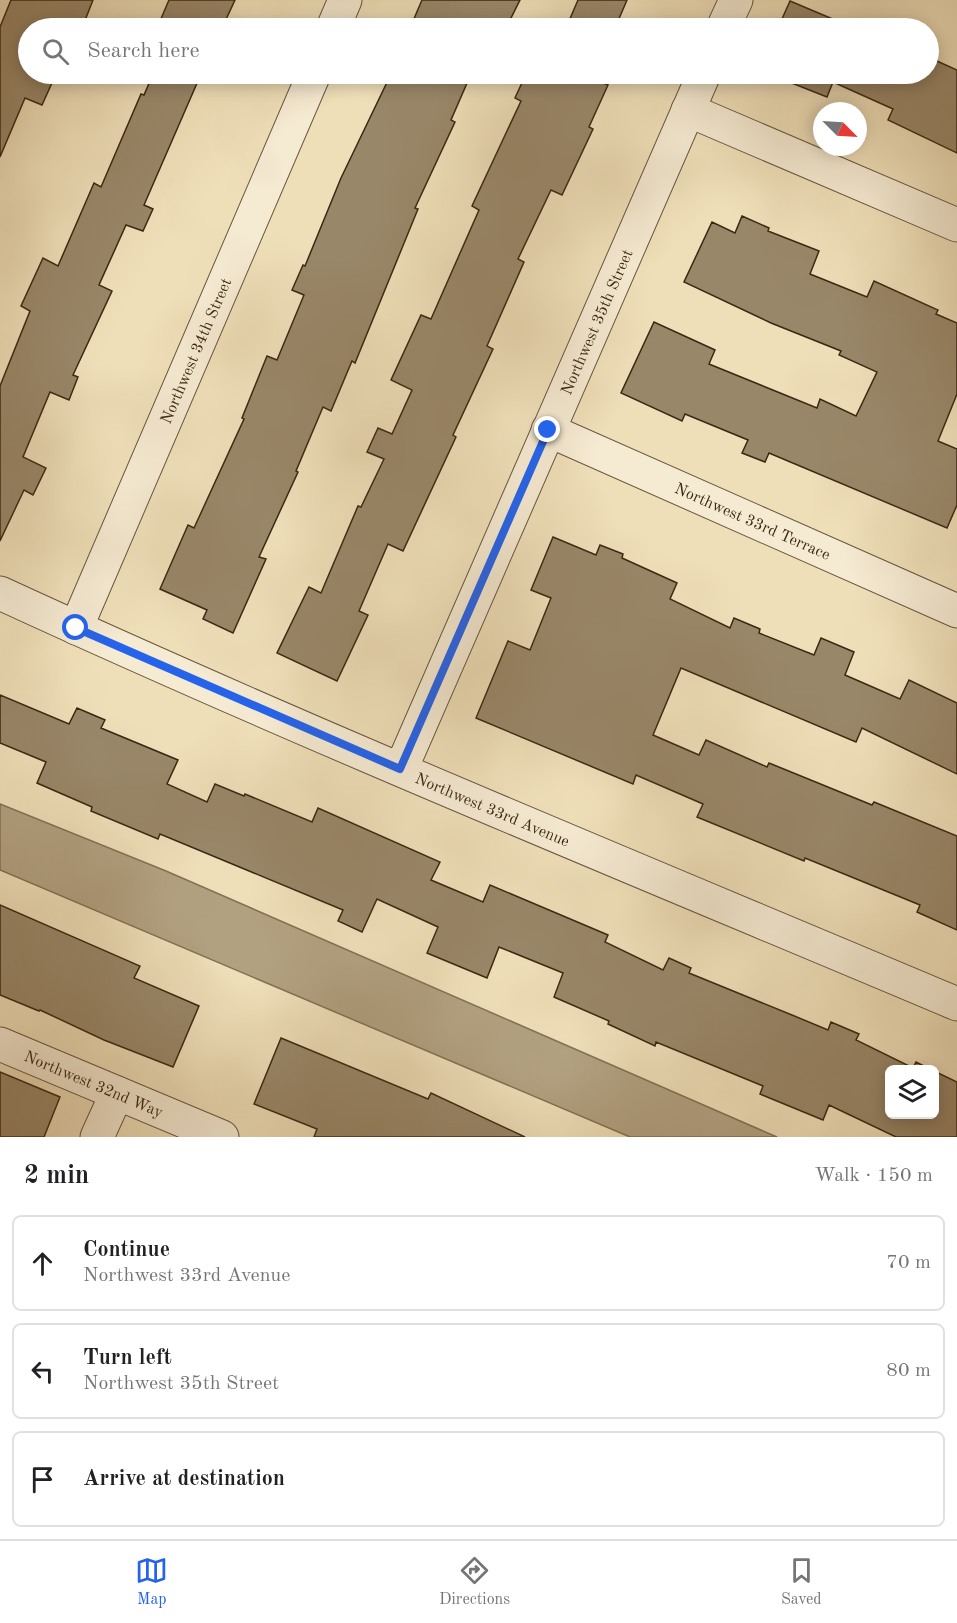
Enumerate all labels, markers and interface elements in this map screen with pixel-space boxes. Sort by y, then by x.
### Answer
search box [18,18,939,84]
icon: search [39,35,72,68]
text: Search here [87,40,200,62]
north arrow [813,102,867,156]
street label: Northwest 35th Street [559,247,637,398]
street label: Northwest 34th Street [159,276,236,427]
route end [534,416,560,442]
street label: Northwest 33rd Terrace [672,481,832,564]
route start [62,614,88,640]
street label: Northwest 33rd Avenue [412,771,572,851]
street label: Northwest 32nd Way [21,1049,166,1122]
map controls [885,1065,939,1119]
button: layers [885,1065,939,1119]
text: 2 min [24,1163,89,1189]
text: Walk · 150 m [814,1166,933,1186]
text: Continue [83,1239,170,1261]
icon: ahead [26,1247,59,1280]
text: 70 m [886,1253,931,1273]
text: Northwest 33rd Avenue [83,1266,290,1286]
text: Turn left [83,1347,172,1369]
icon: left [26,1355,59,1388]
text: 80 m [886,1361,931,1381]
text: Northwest 35th Street [83,1374,279,1394]
icon: arrive [26,1463,59,1496]
text: Arrive at destination [83,1468,285,1490]
tab: Map [135,1554,168,1610]
tab: Directions [439,1554,510,1610]
tab: Saved [781,1554,822,1610]

